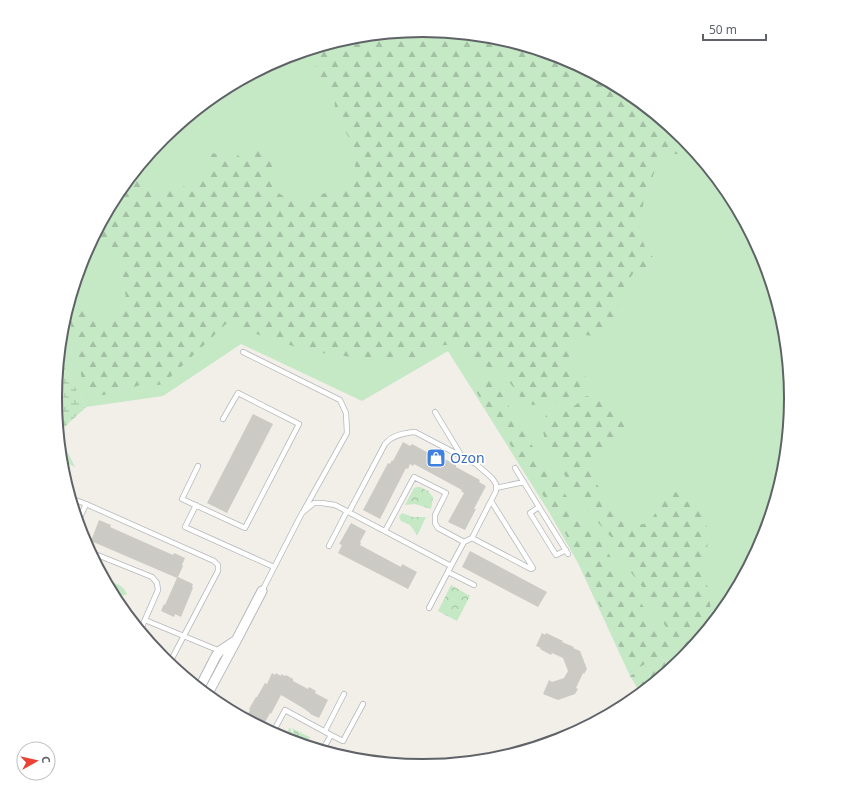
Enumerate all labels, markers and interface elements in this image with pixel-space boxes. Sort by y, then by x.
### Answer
scale bar [703,16,766,42]
text: 50 m [709,21,737,38]
shop icon: Ozon [425,447,447,469]
place label: Ozon [450,448,485,467]
north arrow [16,741,56,781]
text: С [38,755,54,764]

